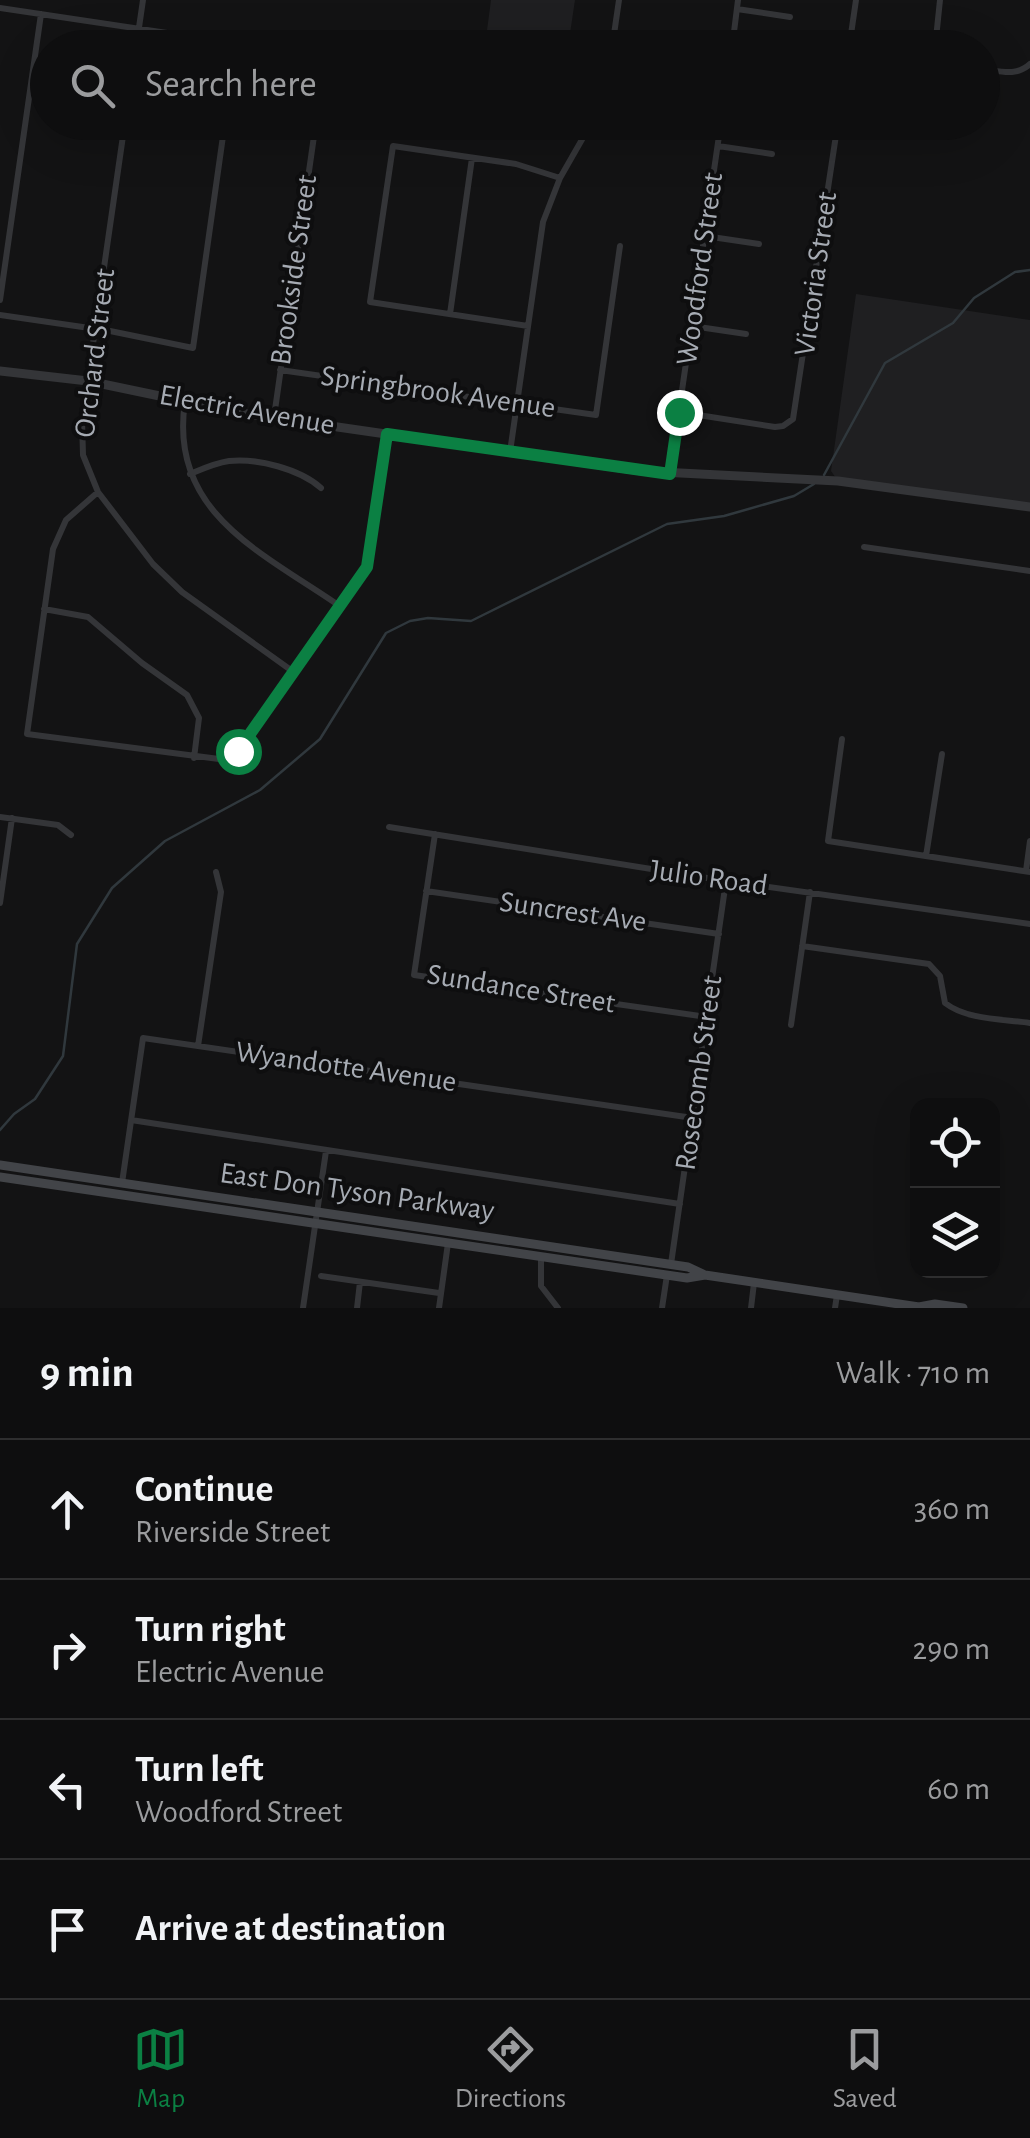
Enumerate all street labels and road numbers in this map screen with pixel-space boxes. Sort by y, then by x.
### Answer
street label: Woodford Street [672,170,728,367]
street label: Brookside Street [266,172,322,367]
street label: Victoria Street [790,189,842,358]
street label: Orchard Street [70,266,120,439]
street label: Springbrook Avenue [319,361,557,423]
street label: Electric Avenue [157,380,337,440]
street label: Julio Road [648,855,770,901]
street label: Suncrest Ave [498,887,648,937]
street label: Sundance Street [425,959,618,1019]
street label: Rosecomb Street [670,973,728,1172]
street label: Wyandotte Avenue [234,1037,458,1097]
street label: East Don Tyson Parkway [218,1158,496,1226]

